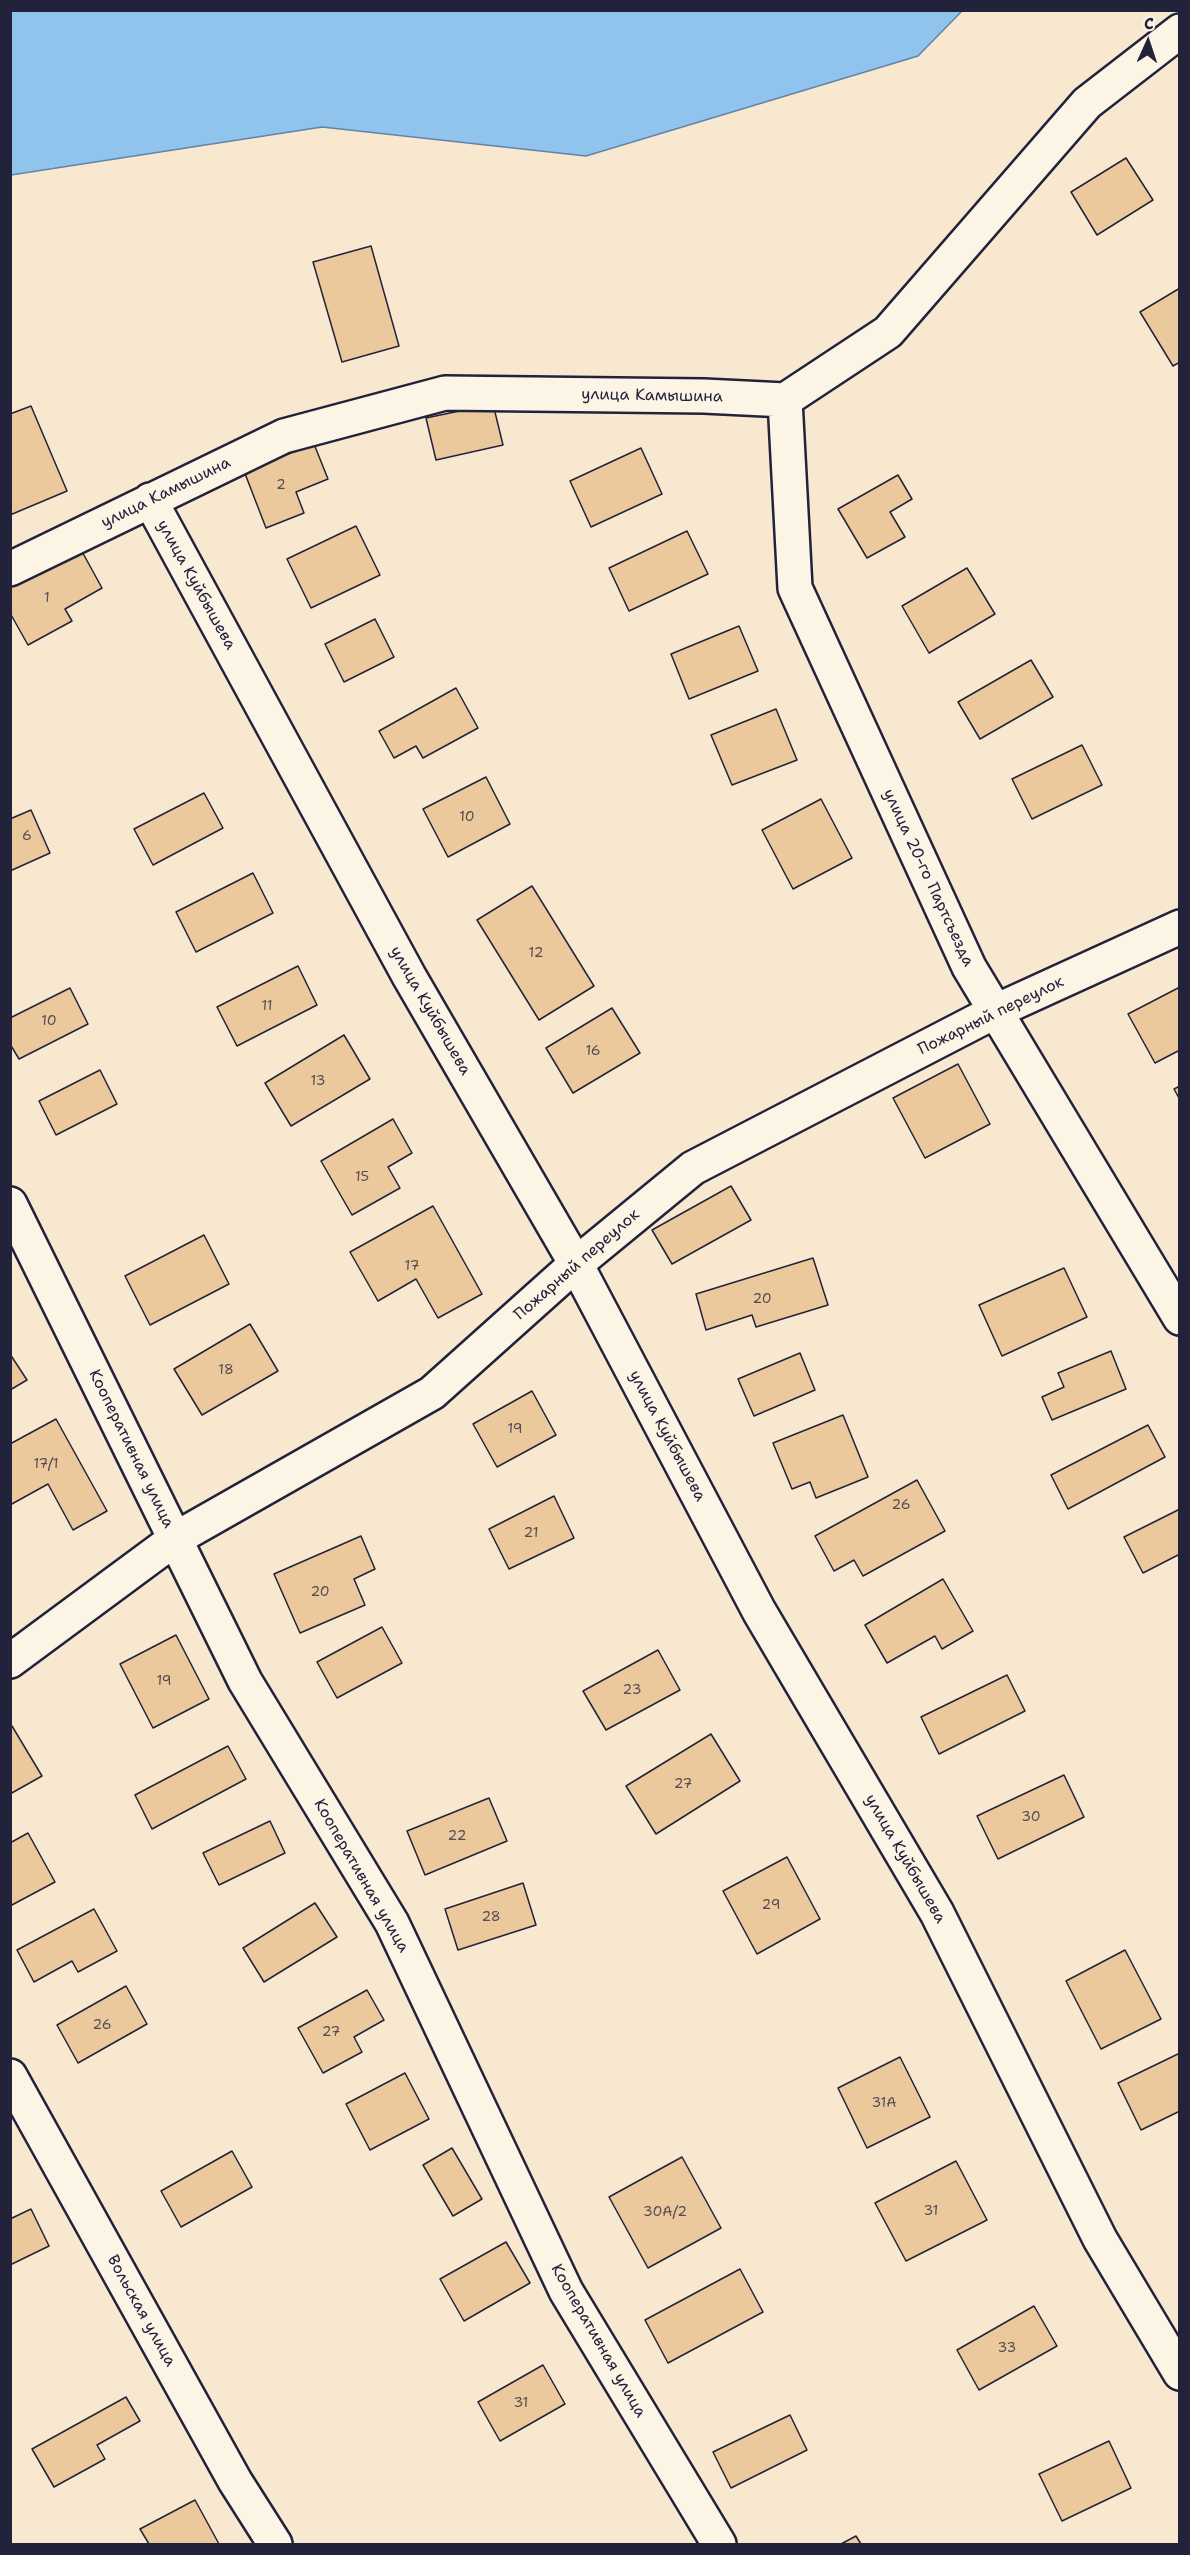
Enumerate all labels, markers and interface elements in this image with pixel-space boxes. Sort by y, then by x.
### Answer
north arrow [1118,12,1178,72]
text: С [1144,13,1154,34]
street label: улица Камышина [581,385,723,407]
street label: улица Камышина [98,453,234,533]
house number: 2 [276,477,286,493]
street label: улица Куйбышева [152,517,240,653]
house number: 1 [44,590,50,606]
street label: улица 20-го Партсъезда [878,786,978,970]
house number: 10 [459,809,475,825]
house number: 6 [22,828,32,844]
street label: улица Куйбышева [385,943,475,1079]
house number: 12 [529,945,543,961]
street label: Пожарный переулок [915,972,1067,1060]
house number: 11 [261,998,273,1014]
house number: 10 [41,1013,57,1029]
house number: 16 [585,1043,601,1059]
house number: 13 [311,1073,325,1089]
house number: 15 [355,1169,369,1185]
street label: Пожарный переулок [510,1205,644,1325]
house number: 17 [405,1258,419,1274]
house number: 20 [752,1291,772,1307]
house number: 18 [218,1362,234,1378]
street label: Кооперативная улица [84,1367,178,1531]
street label: улица Куйбышева [624,1367,710,1505]
house number: 19 [507,1421,523,1437]
house number: 17/1 [33,1456,59,1472]
house number: 26 [892,1497,910,1513]
house number: 21 [524,1525,538,1541]
house number: 20 [310,1584,330,1600]
house number: 19 [156,1673,172,1689]
house number: 23 [623,1682,641,1698]
house number: 27 [674,1776,692,1792]
street label: улица Куйбышева [860,1791,950,1927]
street label: Кооперативная улица [309,1796,413,1956]
house number: 30 [1021,1809,1041,1825]
house number: 22 [448,1828,466,1844]
house number: 29 [762,1897,780,1913]
house number: 28 [481,1909,501,1925]
house number: 26 [93,2017,111,2033]
house number: 27 [322,2024,340,2040]
house number: 31А [871,2095,897,2111]
house number: 31 [924,2203,938,2219]
house number: 30А/2 [643,2204,687,2220]
street label: Вольская улица [102,2252,180,2370]
street label: Кооперативная улица [546,2261,650,2421]
house number: 33 [998,2340,1016,2356]
house number: 31 [514,2395,528,2411]

